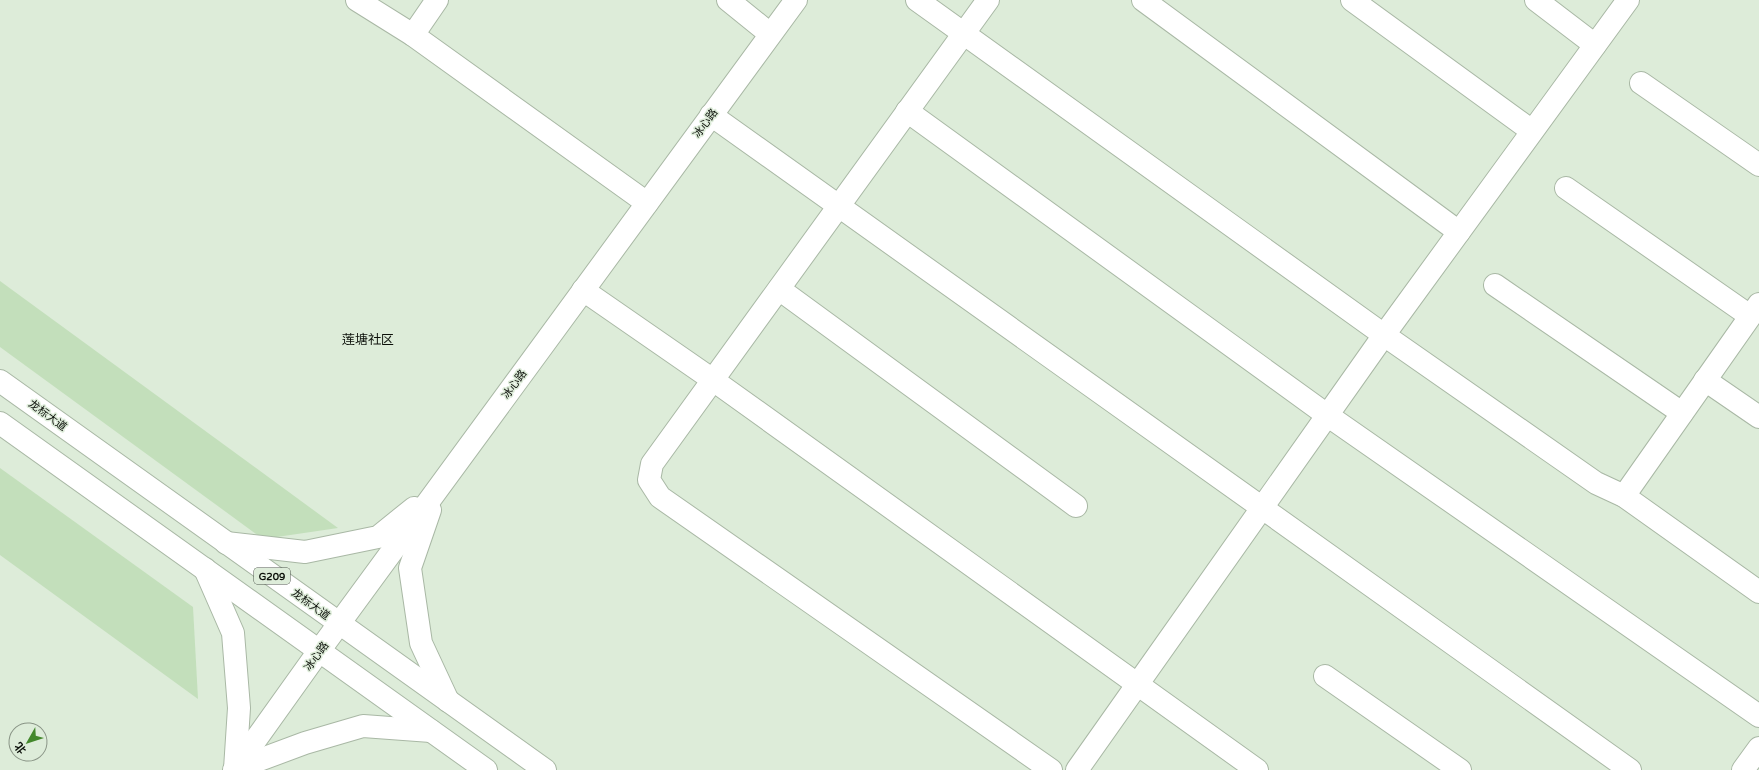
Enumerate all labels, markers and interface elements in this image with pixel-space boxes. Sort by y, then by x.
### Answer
street label: 冰心路 [690,106,720,140]
district label: 莲塘社区 [342,332,394,348]
street label: 冰心路 [499,367,529,401]
street label: 龙标大道 [26,397,69,434]
road number: G209 [254,568,290,584]
street label: 龙标大道 [289,586,332,623]
street label: 冰心路 [301,639,331,673]
north arrow [8,722,48,762]
text: 北 [12,740,29,756]

